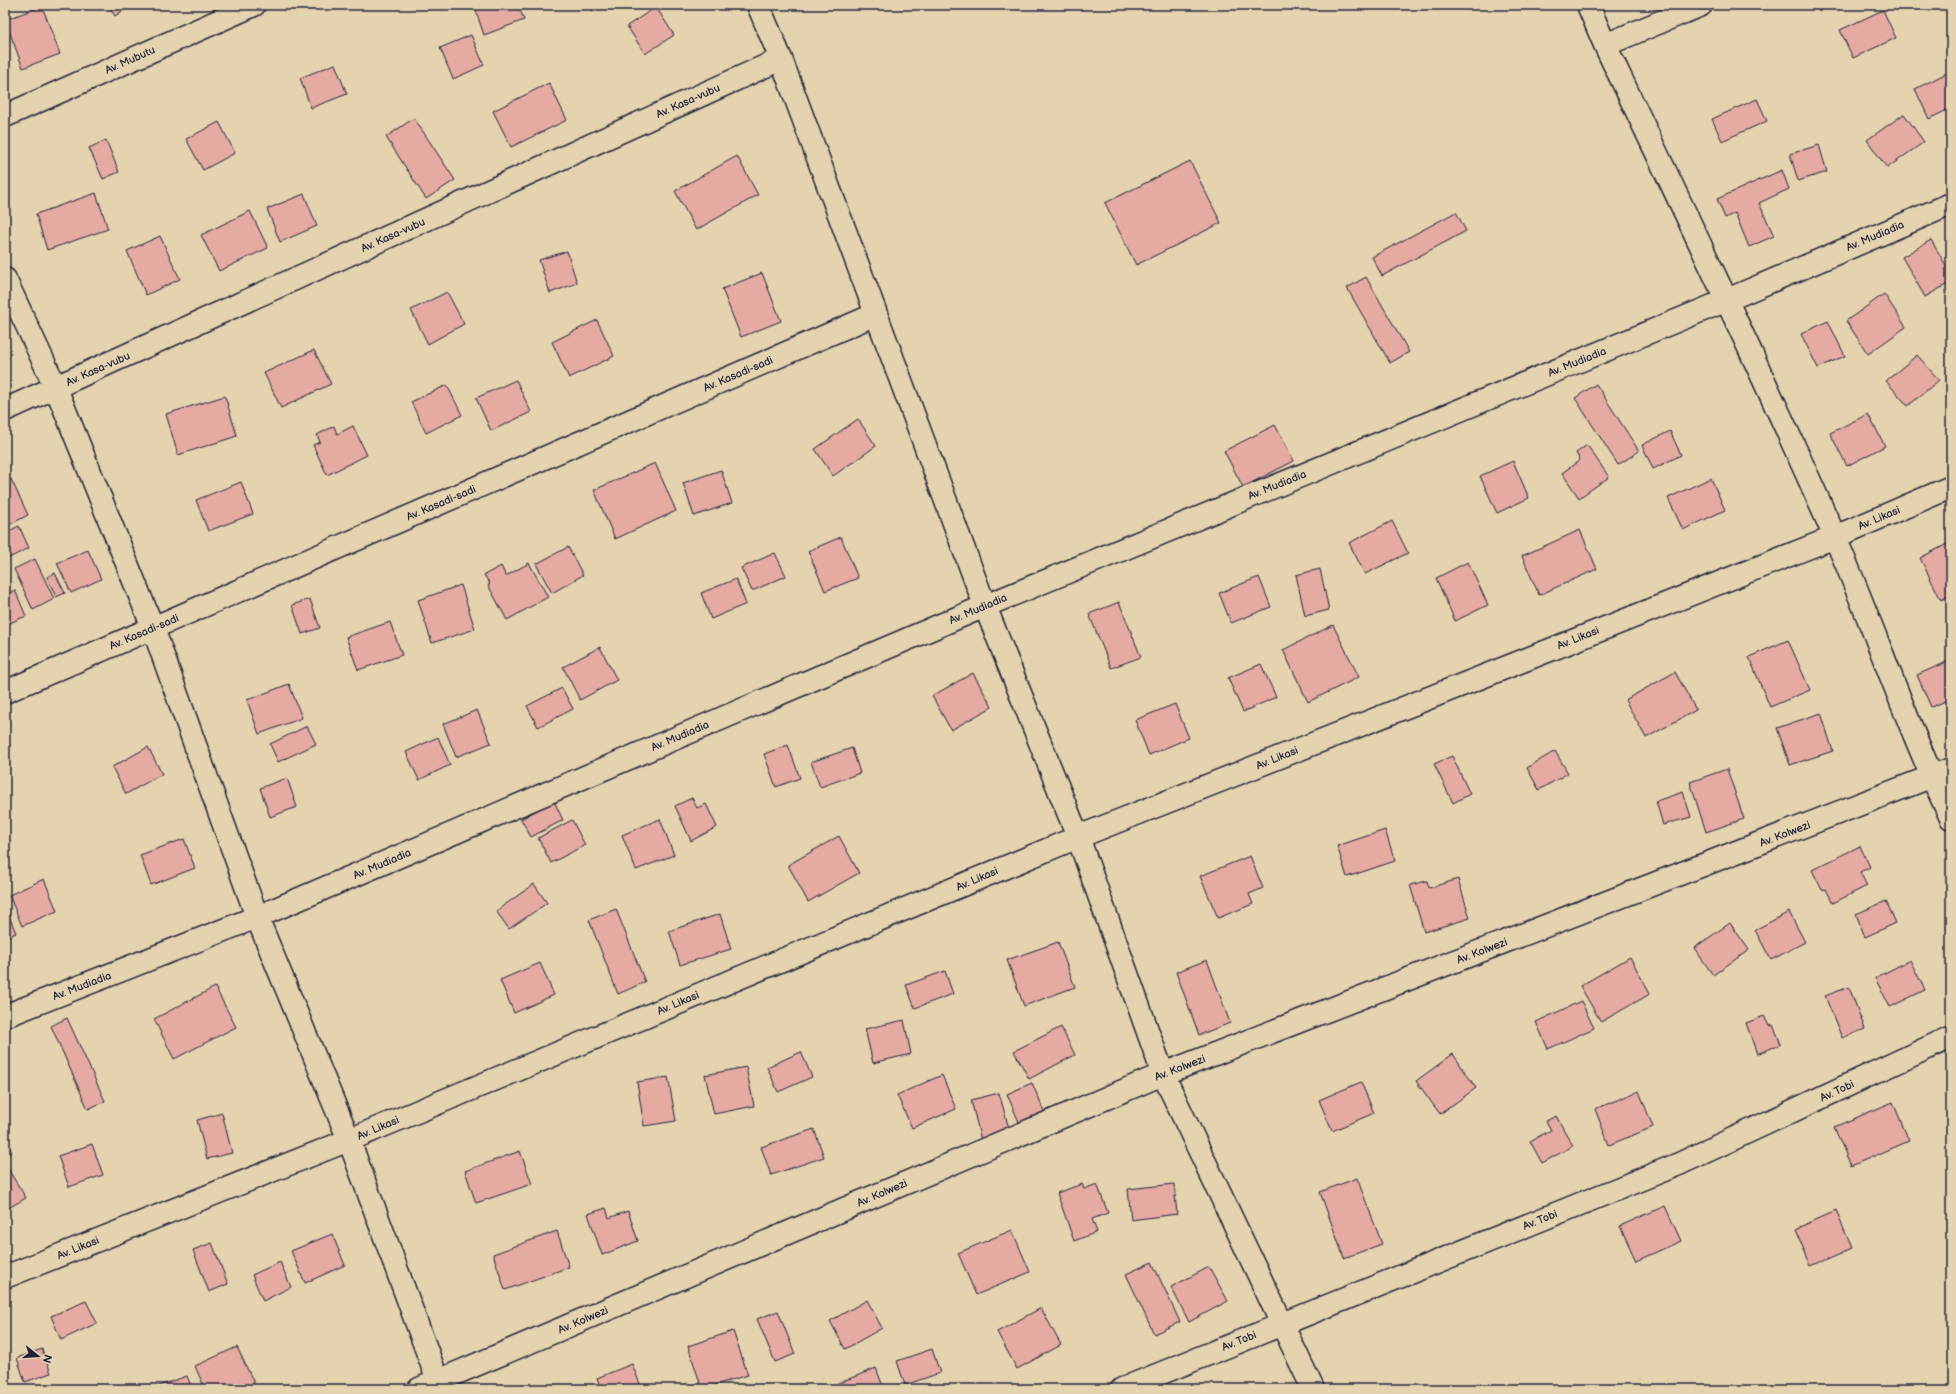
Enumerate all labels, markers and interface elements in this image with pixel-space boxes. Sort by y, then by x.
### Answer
street label: Av. Mubutu [103,43,157,77]
street label: Av. Kasa-vubu [654,81,722,121]
street label: Av. Kasa-vubu [359,215,427,255]
street label: Av. Mudiadia [1844,218,1906,254]
street label: Av. Mudiadia [1546,344,1608,380]
street label: Av. Kasa-vubu [64,349,132,389]
street label: Av. Kasadi-sadi [701,353,775,395]
street label: Av. Mudiadia [1246,467,1308,503]
street label: Av. Kasadi-sadi [404,482,478,524]
street label: Av. Likasi [1856,503,1902,533]
street label: Av. Mudiadia [947,591,1009,627]
street label: Av. Kasadi-sadi [107,611,181,653]
street label: Av. Likasi [1555,624,1601,652]
street label: Av. Mudiadia [649,718,711,754]
street label: Av. Likasi [1254,744,1300,772]
street label: Av. Kolwezi [1758,818,1812,850]
street label: Av. Mudiadia [351,846,413,882]
street label: Av. Likasi [954,864,1000,894]
street label: Av. Kolwezi [1455,935,1509,967]
street label: Av. Mudiadia [51,969,113,1003]
street label: Av. Likasi [655,988,701,1018]
street label: Av. Kolwezi [1153,1052,1207,1084]
street label: Av. Tobi [1818,1077,1856,1105]
street label: Av. Likasi [355,1113,401,1143]
street label: Av. Kolwezi [855,1177,909,1209]
street label: Av. Tobi [1521,1207,1559,1233]
street label: Av. Likasi [55,1234,101,1262]
street label: Av. Kolwezi [556,1304,610,1336]
street label: Av. Tobi [1220,1328,1258,1354]
north arrow [18,1336,58,1376]
text: N [40,1353,55,1365]

